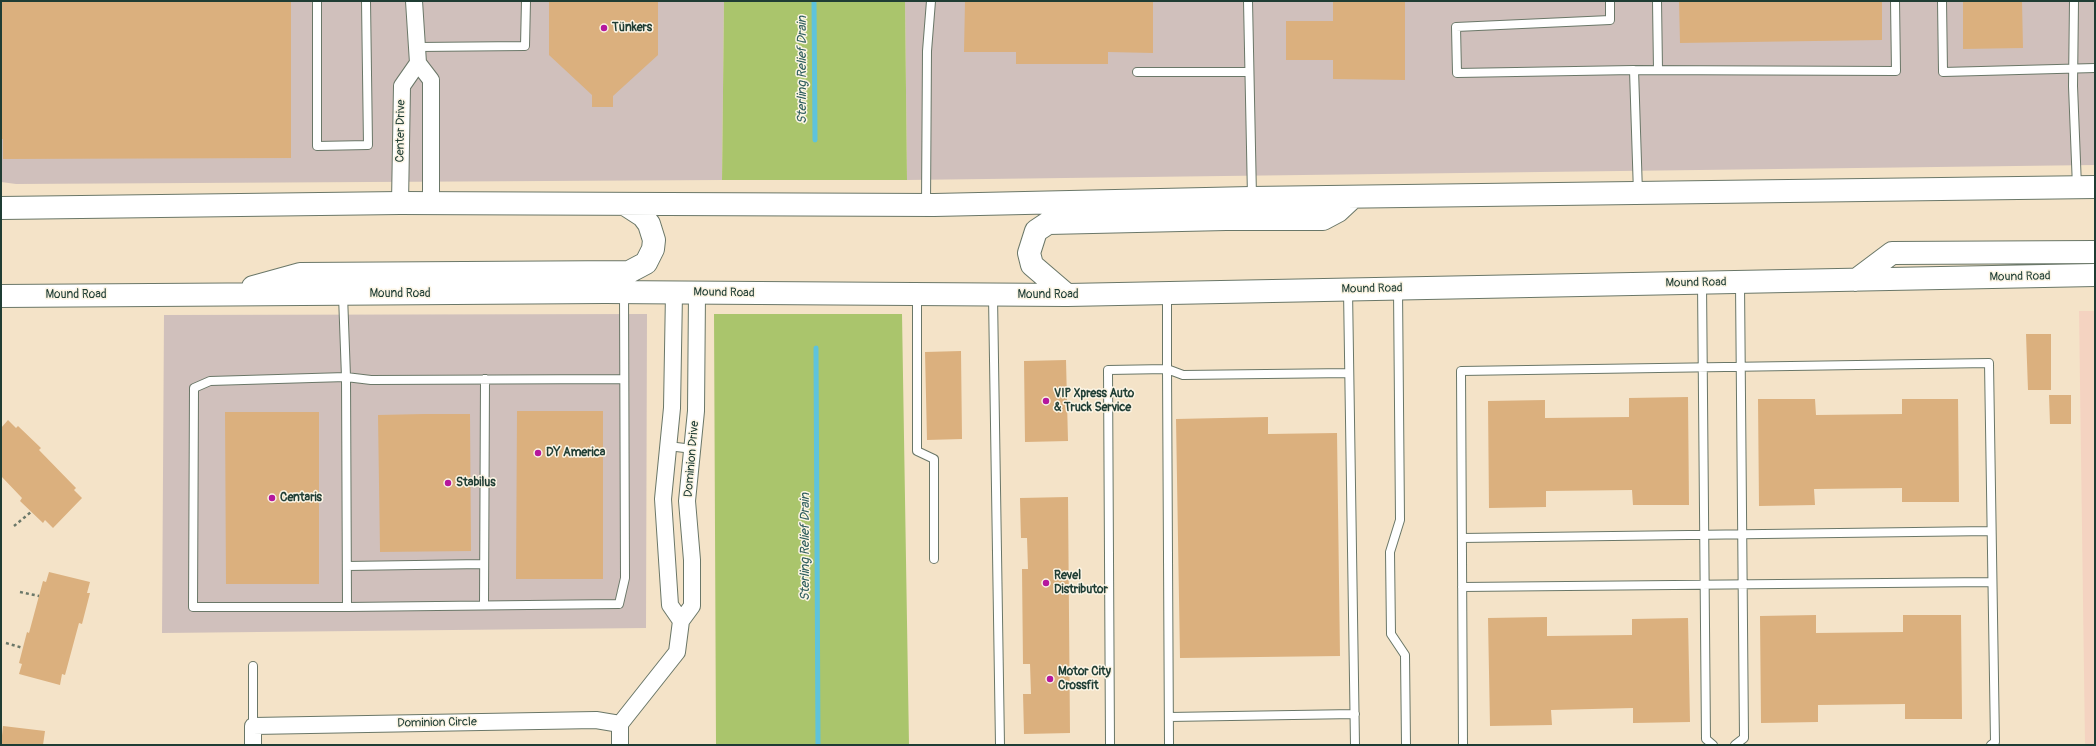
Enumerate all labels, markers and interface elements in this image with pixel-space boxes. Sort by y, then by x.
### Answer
water label: Sterling Relief Drain [795,16,811,124]
place label: Tünkers [612,21,652,35]
marker: Tünkers [599,23,609,33]
street label: Center Drive [393,99,409,163]
street label: Mound Road [1989,269,2051,285]
street label: Mound Road [1665,275,1727,291]
street label: Mound Road [1341,281,1403,297]
street label: Mound Road [693,285,755,301]
street label: Mound Road [369,287,431,301]
street label: Mound Road [45,288,107,302]
street label: Mound Road [1017,288,1079,302]
place label: VIP Xpress Auto & Truck Service [1054,387,1134,415]
marker: VIP Xpress Auto & Truck Service [1041,396,1051,406]
street label: Dominion Drive [681,420,703,498]
place label: DY America [546,446,605,460]
marker: DY America [533,448,543,458]
place label: Stabilus [456,476,496,490]
marker: Stabilus [443,478,453,488]
place label: Centaris [280,491,322,505]
marker: Centaris [267,493,277,503]
water label: Sterling Relief Drain [798,493,814,601]
place label: Revel Distributor [1054,569,1108,597]
marker: Revel Distributor [1041,578,1051,588]
place label: Motor City Crossfit [1058,665,1111,693]
marker: Motor City Crossfit [1045,674,1055,684]
street label: Dominion Circle [397,715,477,731]

